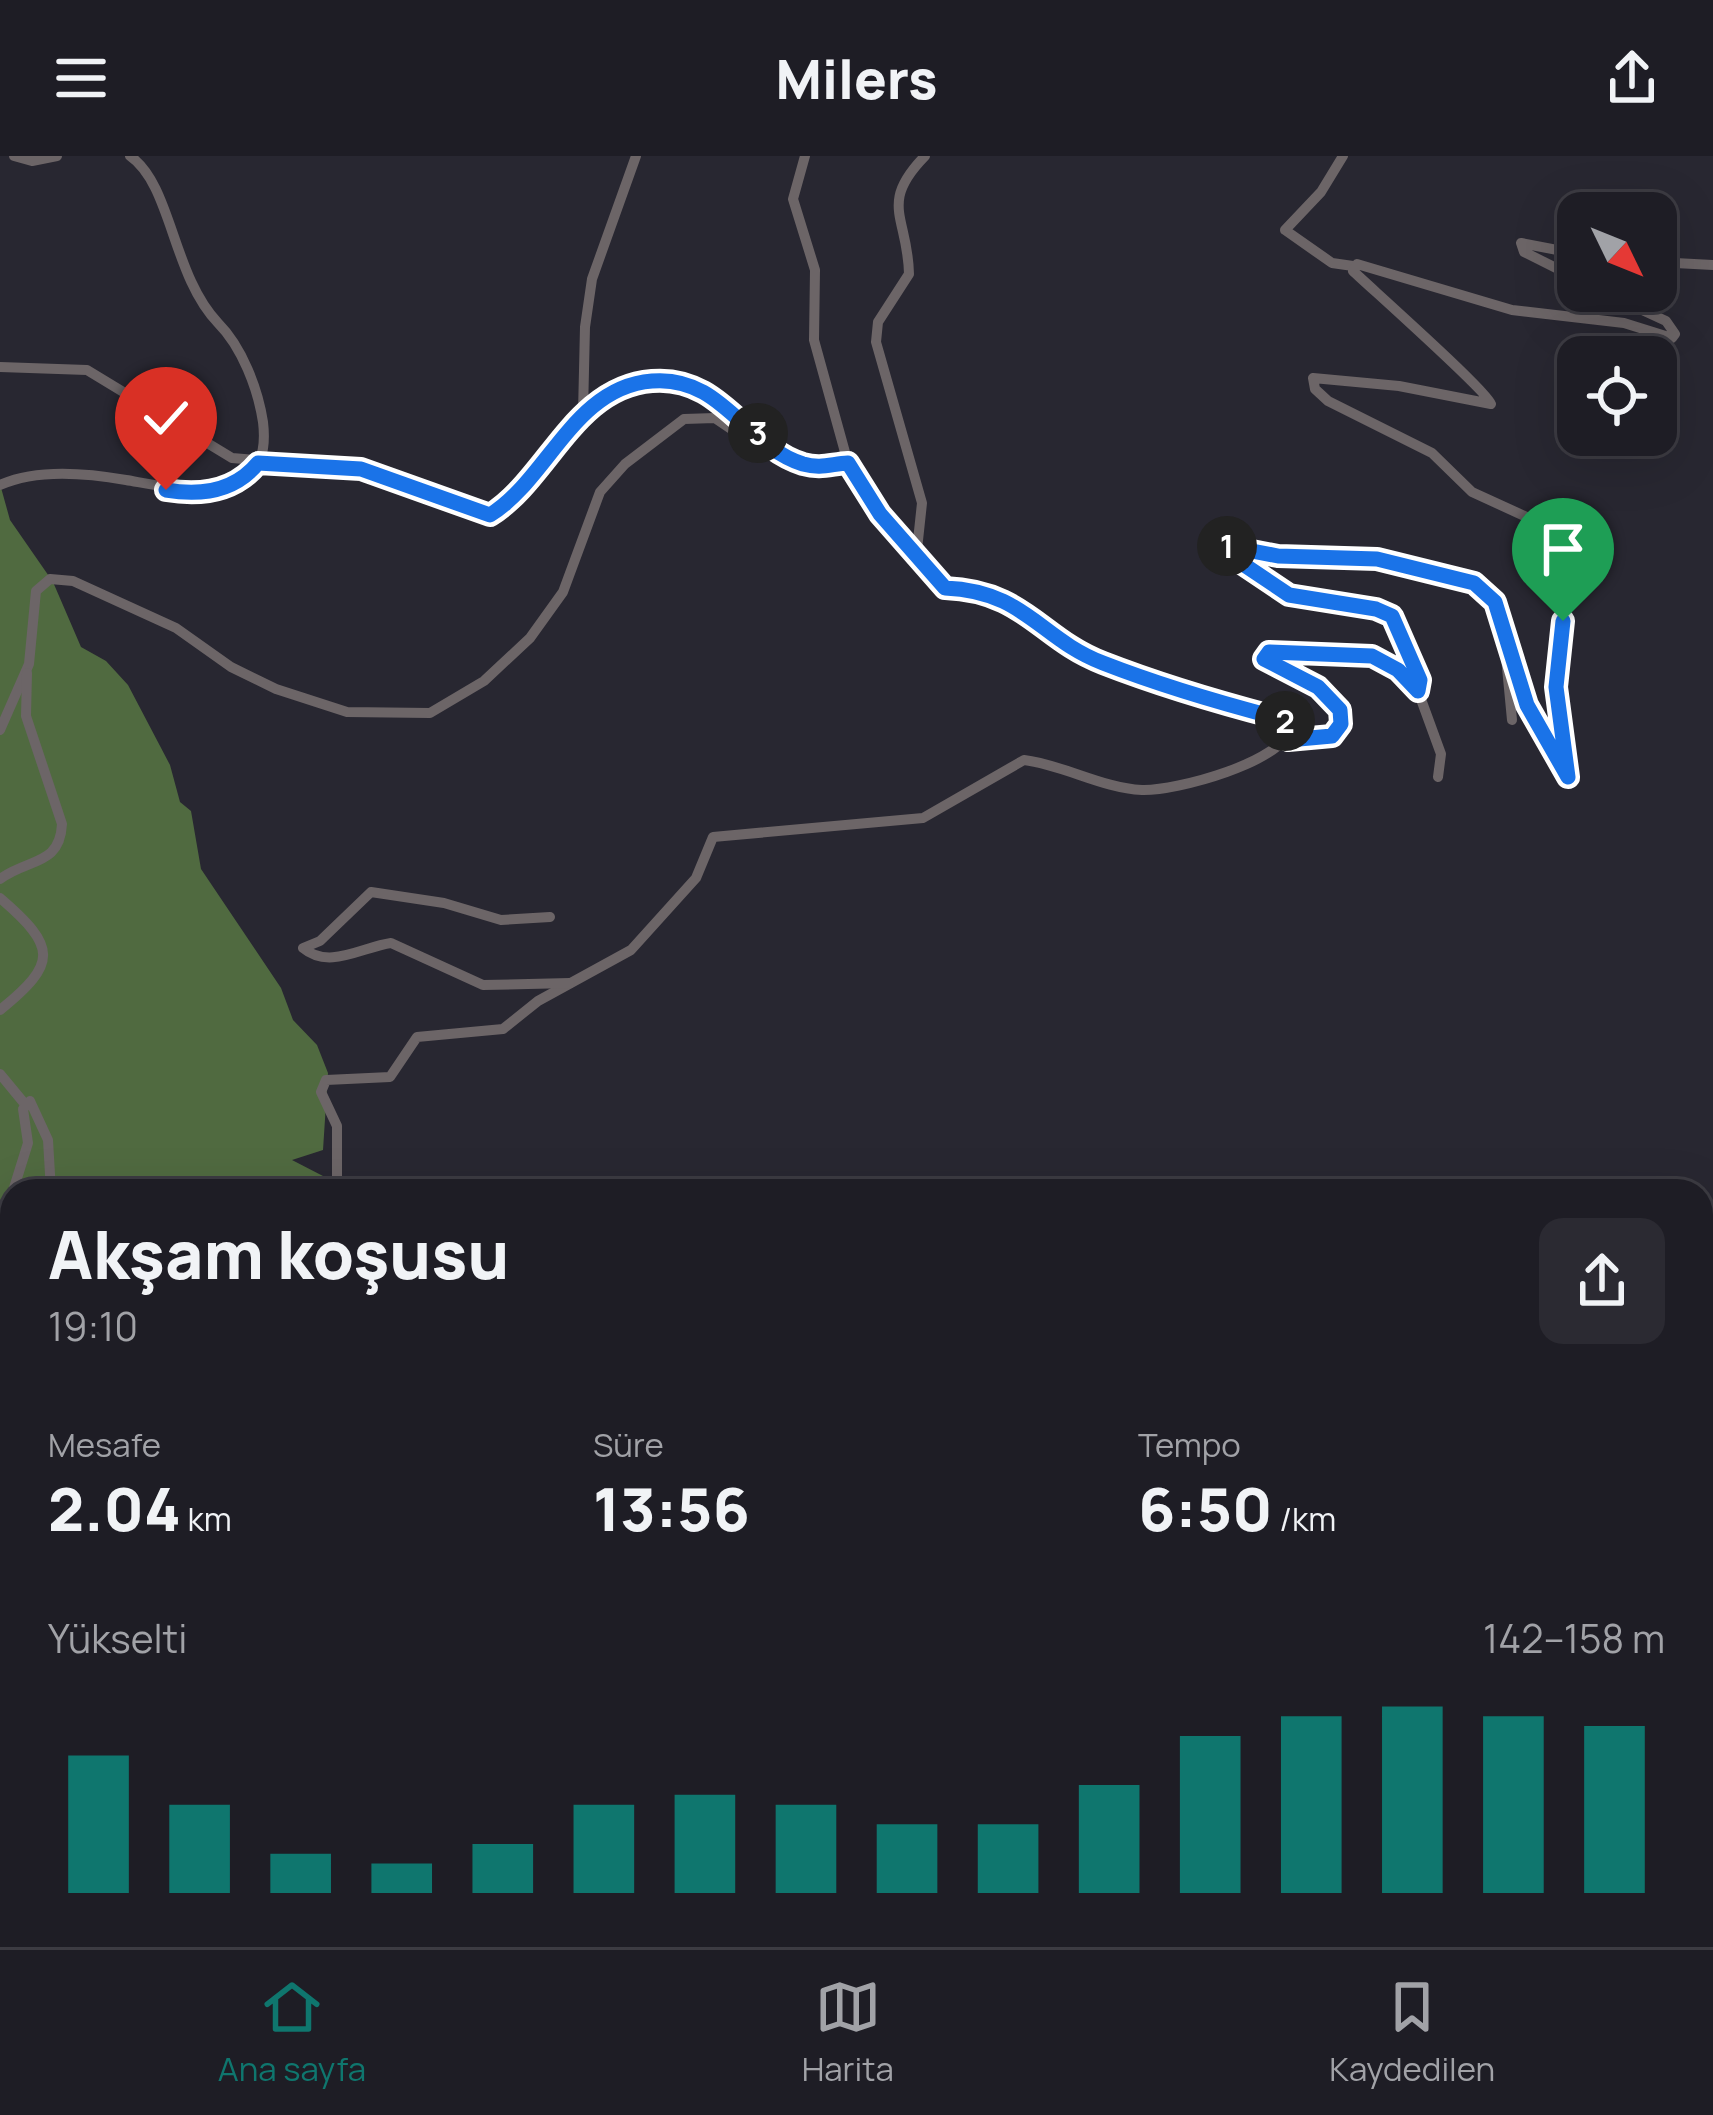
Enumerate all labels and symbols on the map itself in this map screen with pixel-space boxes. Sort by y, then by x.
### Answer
north arrow [1557,192,1677,312]
pin [115,367,217,490]
pin: 3 [728,403,788,463]
pin [1512,498,1614,621]
pin: 1 [1197,516,1257,576]
pin: 2 [1255,691,1315,751]

